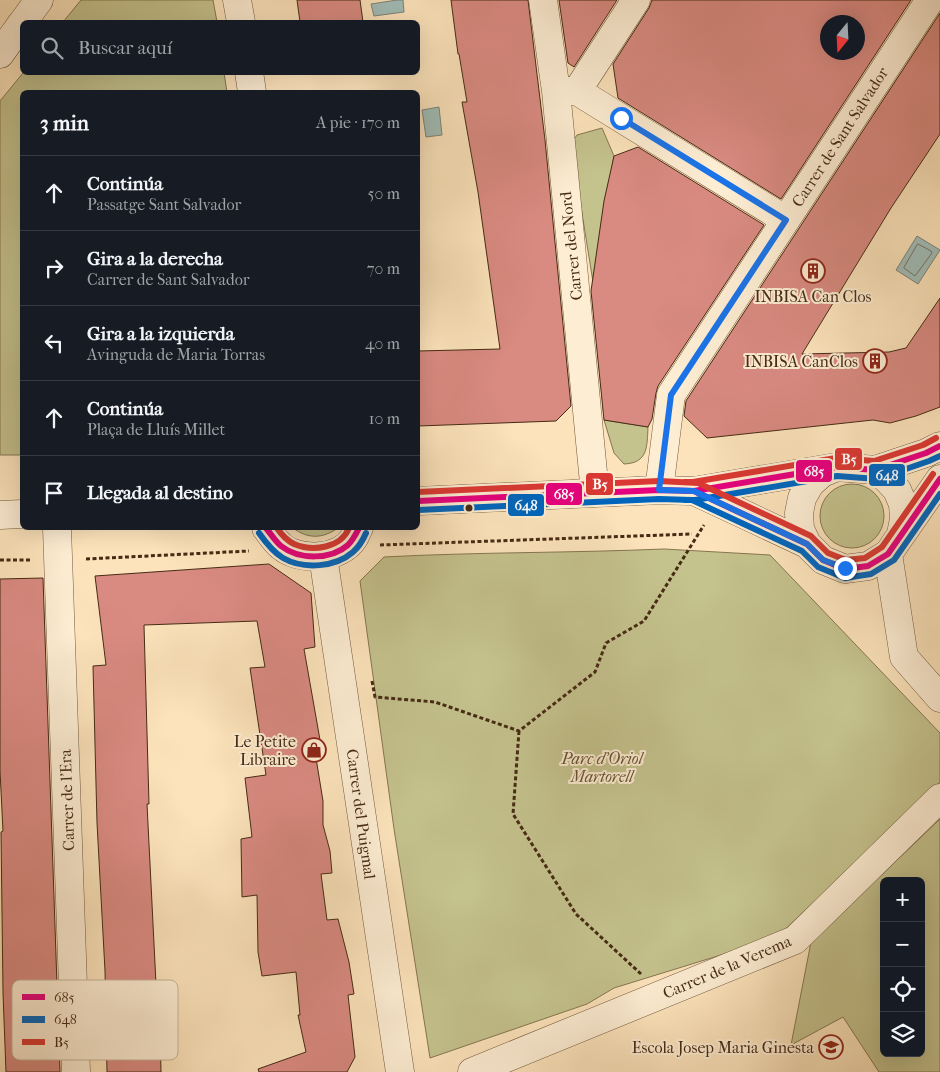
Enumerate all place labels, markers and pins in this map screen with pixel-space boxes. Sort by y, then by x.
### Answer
building icon: INBISA Can Clos [800,258,826,284]
place label: INBISA Can Clos [755,287,872,306]
building icon: INBISA CanClos [862,348,888,374]
place label: INBISA CanClos [744,352,858,371]
unlabelled marker [464,503,474,513]
place label: Le Petite Libraire [234,732,296,769]
shop icon: Le Petite Libraire [301,737,327,763]
school or university icon: Escola Josep Maria Ginesta [818,1034,844,1060]
place label: Escola Josep Maria Ginesta [632,1038,815,1057]

